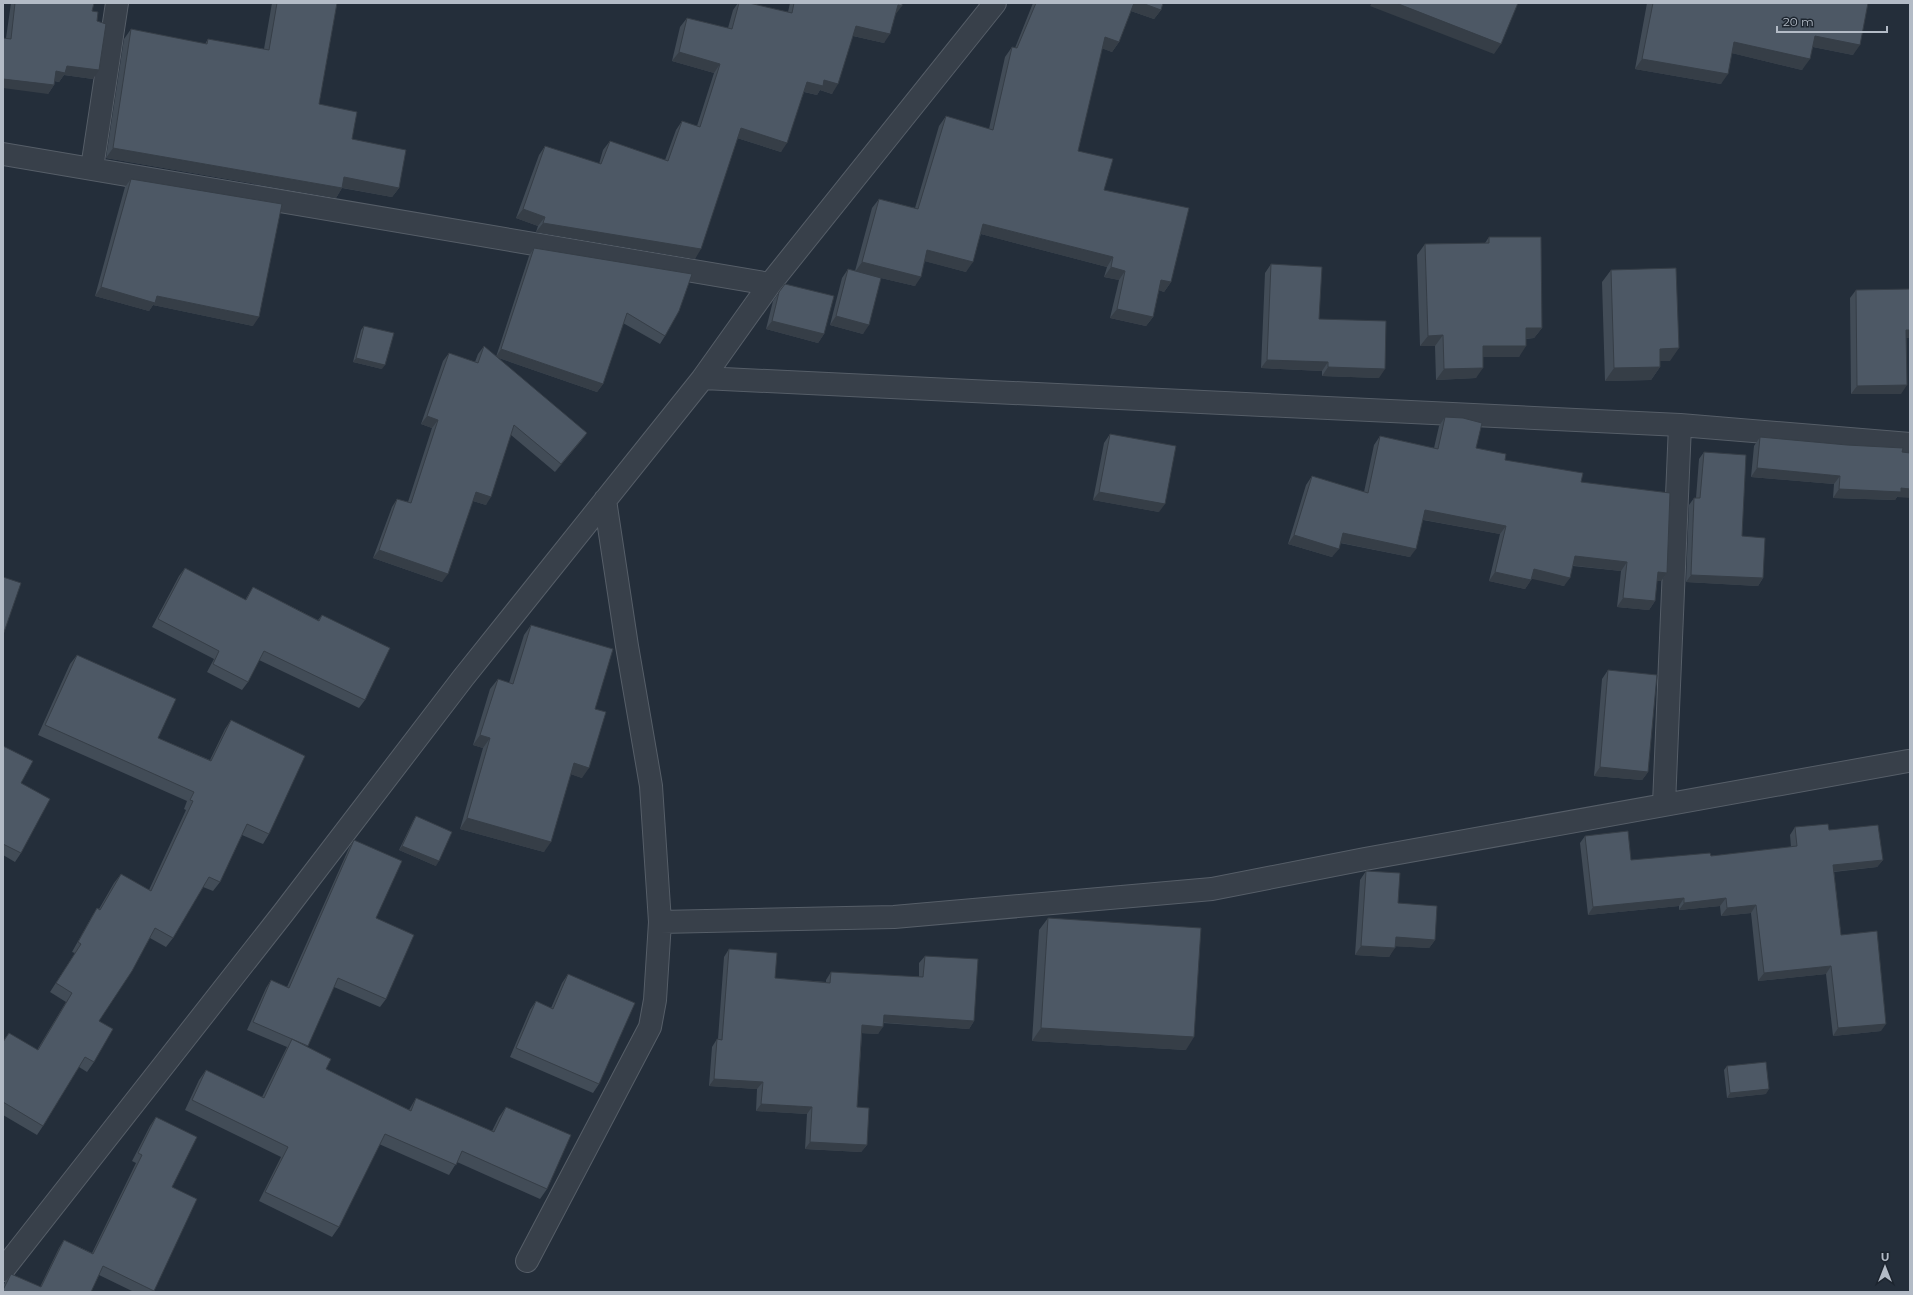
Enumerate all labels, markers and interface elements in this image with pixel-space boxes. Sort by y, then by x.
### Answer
scale bar [1777,8,1887,34]
text: 20 m [1783,14,1814,29]
north arrow [1865,1247,1905,1287]
text: U [1881,1250,1889,1264]

